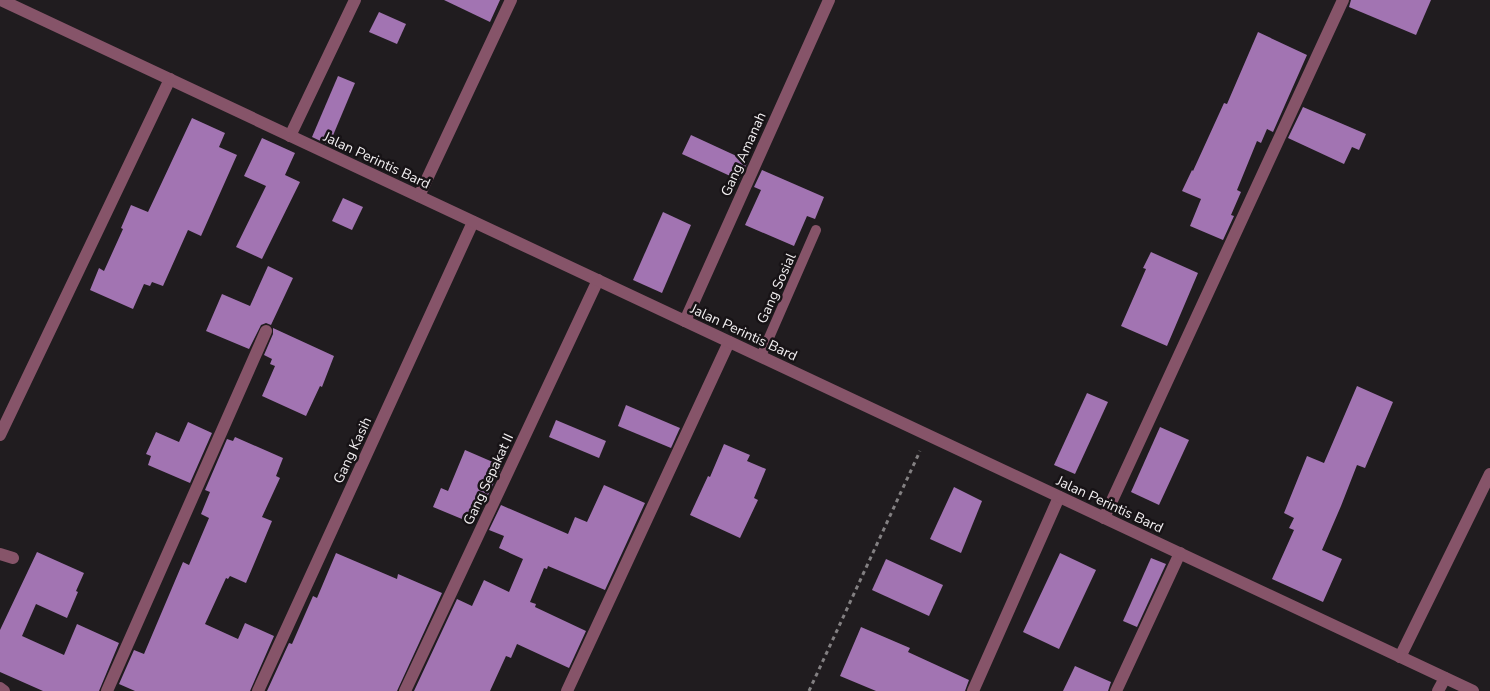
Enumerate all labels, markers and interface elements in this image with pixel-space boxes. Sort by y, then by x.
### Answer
street label: Gang Amanah [716,109,770,199]
street label: Jalan Perintis Bard [319,127,433,194]
street label: Gang Sosial [752,249,801,326]
street label: Jalan Perintis Bard [686,299,800,366]
street label: Gang Kasih [329,414,376,487]
street label: Gang Sepakat II [459,430,518,528]
street label: Jalan Perintis Bard [1052,471,1166,538]

